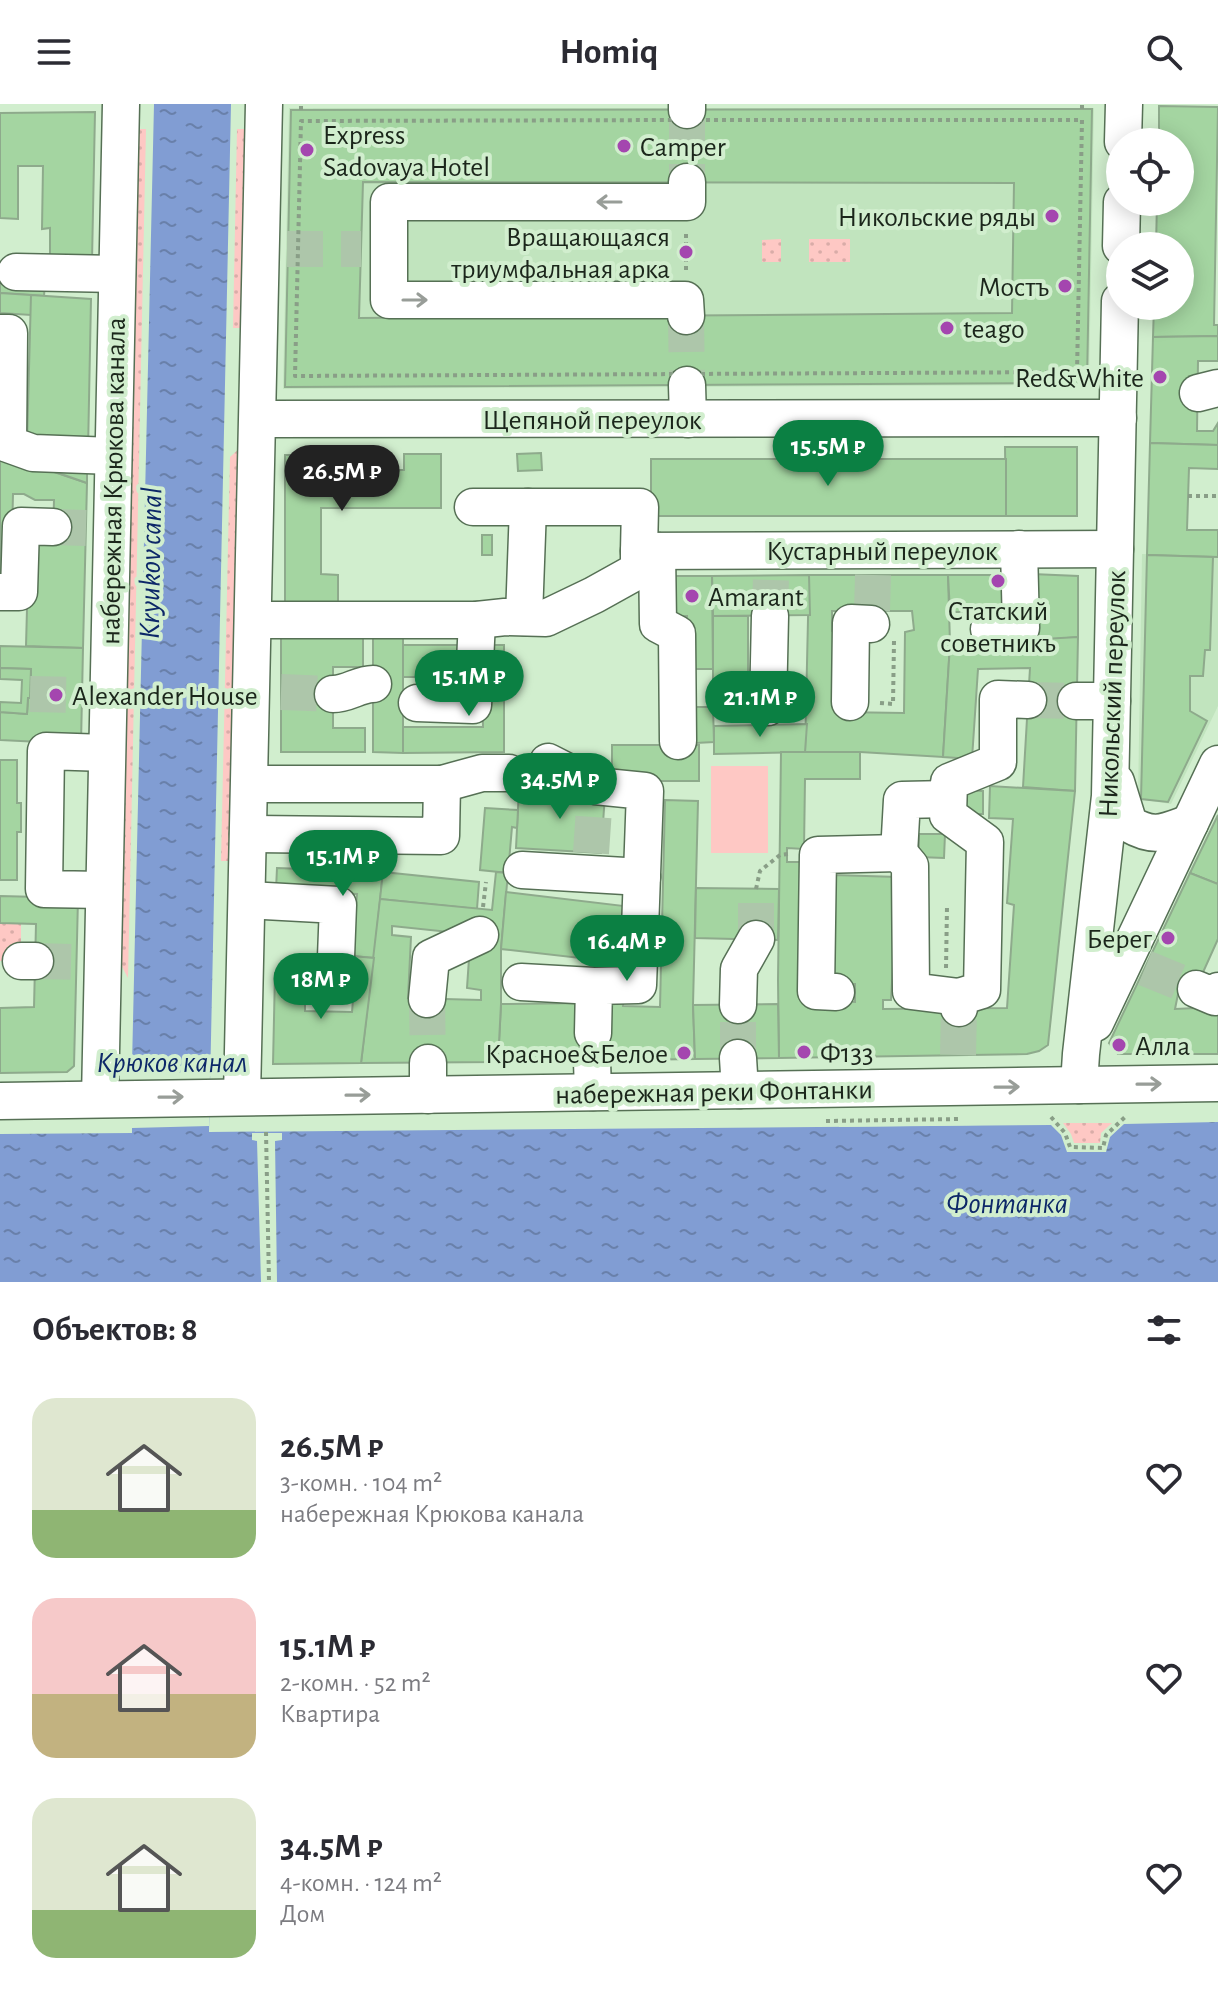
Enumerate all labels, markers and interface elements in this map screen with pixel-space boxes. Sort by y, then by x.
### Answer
icon: menu [32,30,76,74]
icon: search [1142,30,1186,74]
text: Homiq [559,34,659,70]
place label: Express Sadovaya Hotel [323,122,490,182]
map controls [1106,128,1194,320]
button: locate [1106,128,1194,216]
place label: Camper [640,134,726,162]
marker: Camper [615,137,633,155]
marker: Express Sadovaya Hotel [298,141,316,159]
one-way arrow [596,194,623,210]
place label: Никольские ряды [838,204,1036,232]
marker: Никольские ряды [1043,207,1061,225]
place label: Вращающаяся триумфальная арка [450,224,670,284]
button: layers [1106,232,1194,320]
marker: Вращающаяся триумфальная арка [677,243,695,261]
place label: Мостъ [978,274,1049,302]
marker: Мостъ [1056,277,1074,295]
one-way arrow [401,292,428,308]
place label: teago [963,316,1025,344]
street label: набережная Крюкова канала [97,317,131,645]
marker: teago [938,319,956,337]
place label: Red&White [1015,365,1144,393]
marker: Red&White [1151,368,1169,386]
street label: Щепяной переулок [482,407,702,435]
pin: 15.5M ₽ [754,420,902,488]
text: 15.5M ₽ [791,433,865,459]
pin: 26.5M ₽ [268,445,416,513]
text: 26.5M ₽ [303,458,381,484]
water label: Kryukov canal [135,487,167,639]
street label: Кустарный переулок [766,538,998,566]
street label: Никольский переулок [1095,570,1131,818]
marker: Статский советникъ [989,572,1007,590]
place label: Amarant [708,584,804,612]
marker: Amarant [683,587,701,605]
place label: Статский советникъ [940,598,1056,658]
pin: 15.1M ₽ [395,650,543,718]
text: 15.1M ₽ [433,663,505,689]
pin: 21.1M ₽ [686,671,834,739]
place label: Alexander House [72,683,258,711]
text: 21.1M ₽ [723,684,797,710]
marker: Alexander House [47,686,65,704]
pin: 34.5M ₽ [486,753,634,821]
text: 34.5M ₽ [521,766,599,792]
pin: 15.1M ₽ [269,830,417,898]
text: 15.1M ₽ [307,843,379,869]
pin: 16.4M ₽ [553,915,701,983]
place label: Берег [1086,926,1152,954]
text: 16.4M ₽ [588,928,666,954]
marker: Берег [1159,929,1177,947]
pin: 18M ₽ [265,953,377,1021]
text: 18M ₽ [292,966,351,992]
place label: Алла [1135,1033,1191,1061]
marker: Алла [1110,1036,1128,1054]
place label: Ф133 [820,1040,874,1068]
place label: Красное&Белое [485,1041,668,1069]
marker: Ф133 [795,1043,813,1061]
marker: Красное&Белое [675,1044,693,1062]
water label: Крюков канал [96,1048,248,1078]
street label: набережная реки Фонтанки [555,1076,873,1110]
one-way arrow [1135,1076,1162,1092]
one-way arrow [993,1079,1020,1094]
one-way arrow [344,1088,371,1103]
one-way arrow [157,1090,184,1105]
water label: Фонтанка [946,1189,1068,1219]
icon: filters [1142,1308,1186,1352]
text: Объектов: 8 [32,1313,198,1347]
icon: home [96,1430,192,1526]
text: 26.5M ₽ [280,1430,383,1464]
icon: heart [1142,1456,1186,1500]
text: 3-комн. · 104 m² [280,1470,442,1496]
text: набережная Крюкова канала [280,1501,584,1527]
icon: home [96,1630,192,1726]
text: 15.1M ₽ [280,1630,375,1664]
icon: heart [1142,1656,1186,1700]
text: 2-комн. · 52 m² [280,1670,431,1696]
text: Квартира [280,1701,380,1727]
icon: home [96,1830,192,1926]
text: 34.5M ₽ [280,1830,382,1864]
icon: heart [1142,1856,1186,1900]
text: 4-комн. · 124 m² [280,1870,442,1896]
text: Дом [280,1901,325,1927]

